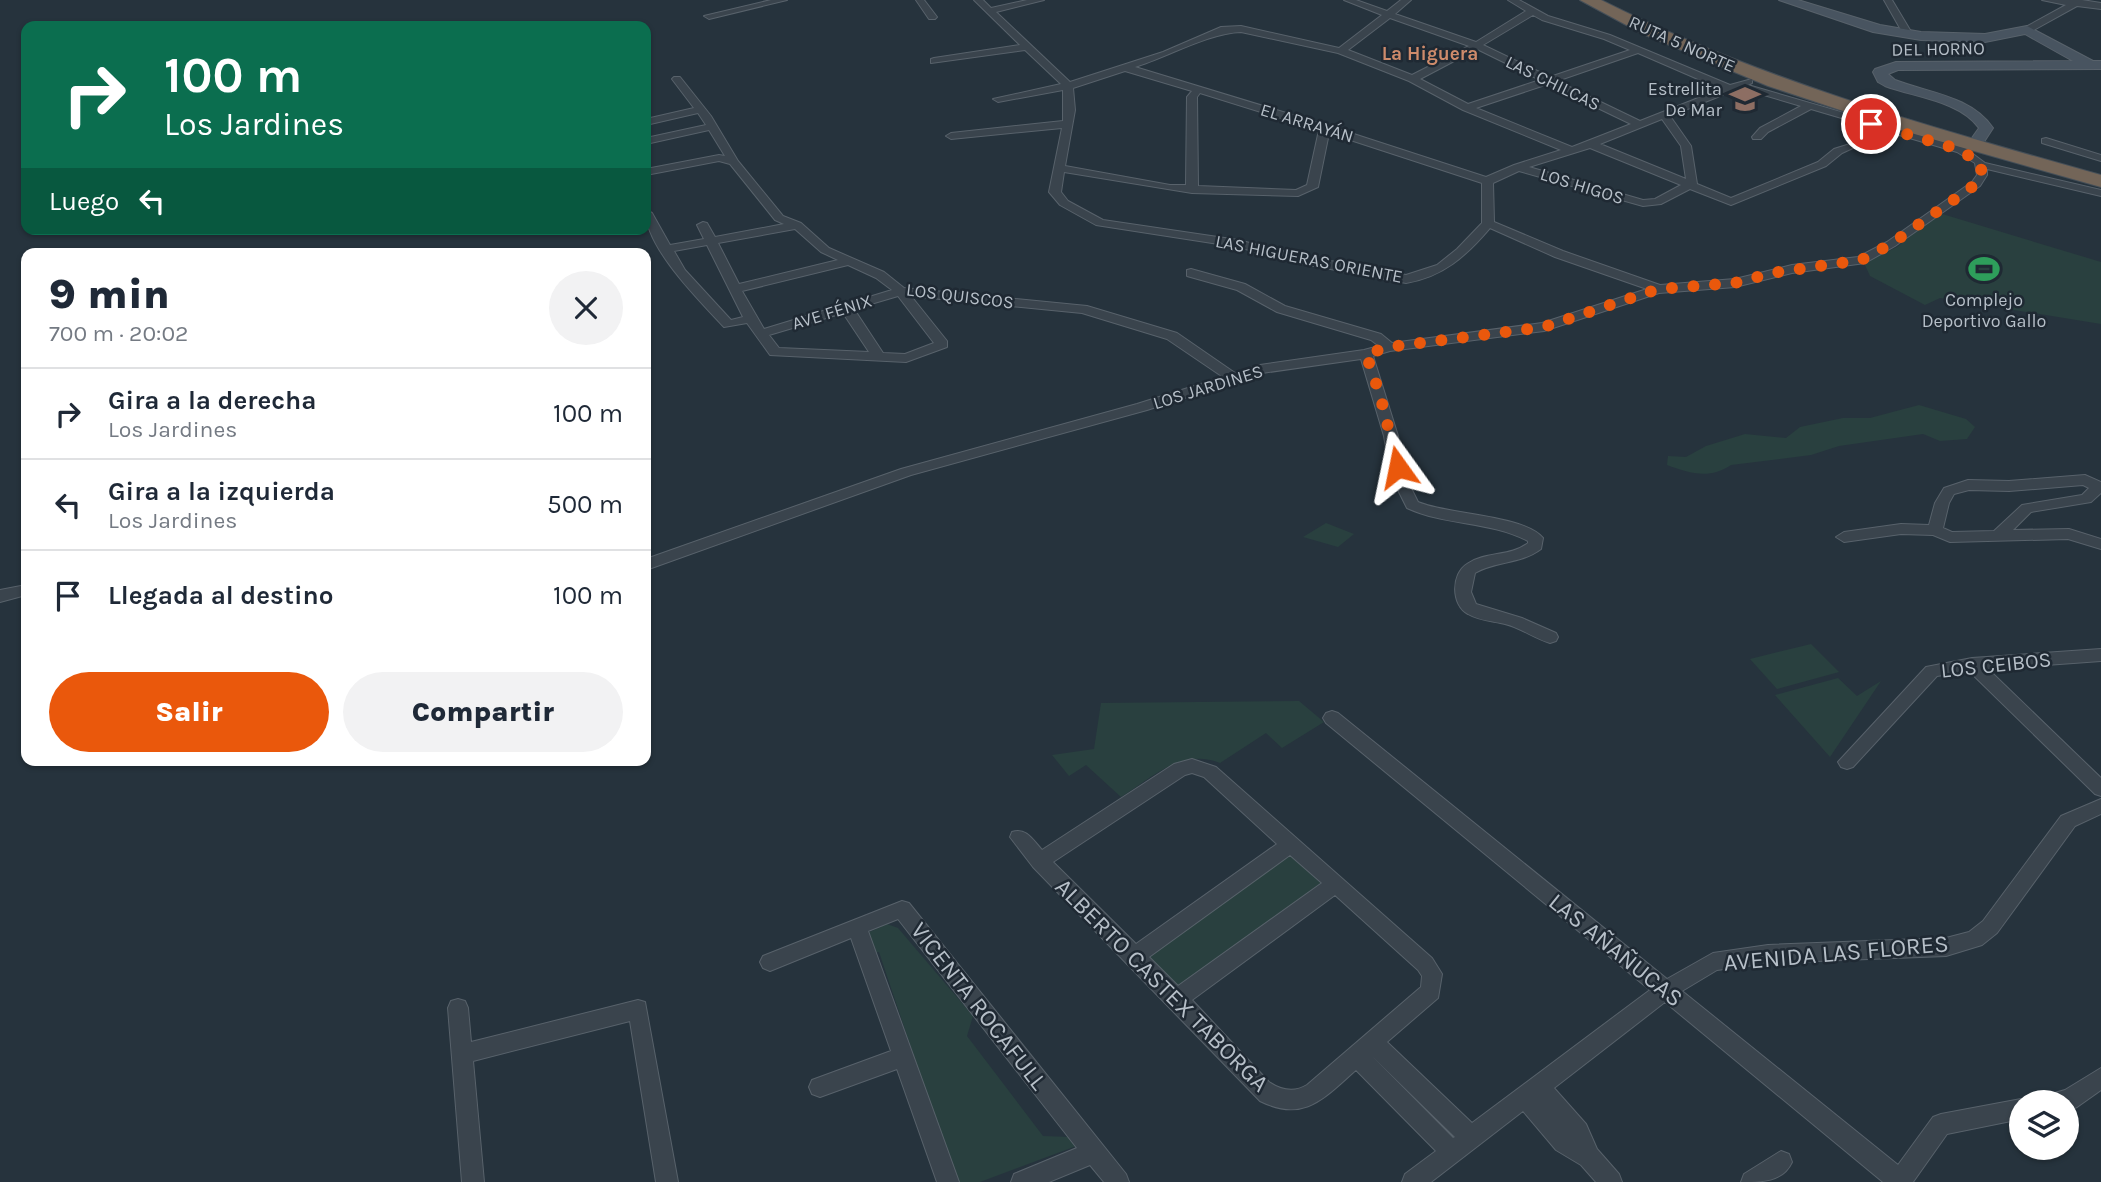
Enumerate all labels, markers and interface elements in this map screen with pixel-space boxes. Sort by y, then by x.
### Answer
street label: RUTA 5 NORTE [1625,11,1739,77]
street label: DEL HORNO [1891,37,1985,61]
district label: La Higuera [1382,43,1478,65]
text: 100 m [164,47,302,104]
icon: right [49,49,140,140]
street label: LAS CHILCAS [1502,51,1604,115]
place label: Estrellita De Mar [1648,78,1722,121]
school or university icon: Estrellita De Mar [1728,82,1762,116]
pin [1841,94,1901,154]
street label: EL ARRAYÁN [1258,97,1357,148]
icon: arrive [1852,105,1890,143]
text: Los Jardines [164,106,344,143]
street label: LOS HIGOS [1537,163,1627,209]
icon: left [133,182,171,220]
text: Luego [49,186,119,217]
street label: LAS HIGUERAS ORIENTE [1214,230,1404,288]
sports icon: Complejo Deportivo Gallo [1967,252,2001,286]
text: 9 min [49,269,170,319]
button: close [549,271,623,345]
street label: LOS QUISCOS [905,278,1015,314]
street label: AVE FÉNIX [789,288,875,335]
place label: Complejo Deportivo Gallo [1922,289,2046,332]
text: 700 m · 20:02 [49,320,188,347]
street label: LOS JARDINES [1150,360,1266,414]
text: Gira a la derecha [108,385,317,416]
icon: right [49,395,87,433]
text: 100 m [553,398,623,429]
text: Los Jardines [108,416,237,443]
position arrow [1361,430,1435,504]
text: Gira a la izquierda [108,476,335,507]
icon: left [49,486,87,524]
text: 500 m [547,489,623,520]
text: Los Jardines [108,507,237,534]
icon: arrive [49,577,87,615]
text: Llegada al destino [108,580,334,611]
text: 100 m [553,580,623,611]
street label: LOS CEIBOS [1940,647,2052,683]
button: Salir [49,672,329,752]
button: Compartir [343,672,623,752]
street label: ALBERTO CASTEX TABORGA [1050,873,1275,1098]
street label: LAS AÑAÑUCAS [1543,887,1689,1013]
street label: VICENTA ROCAFULL [905,917,1054,1096]
street label: AVENIDA LAS FLORES [1722,929,1950,977]
map controls [2009,1090,2079,1160]
button: layers [2009,1090,2079,1160]

